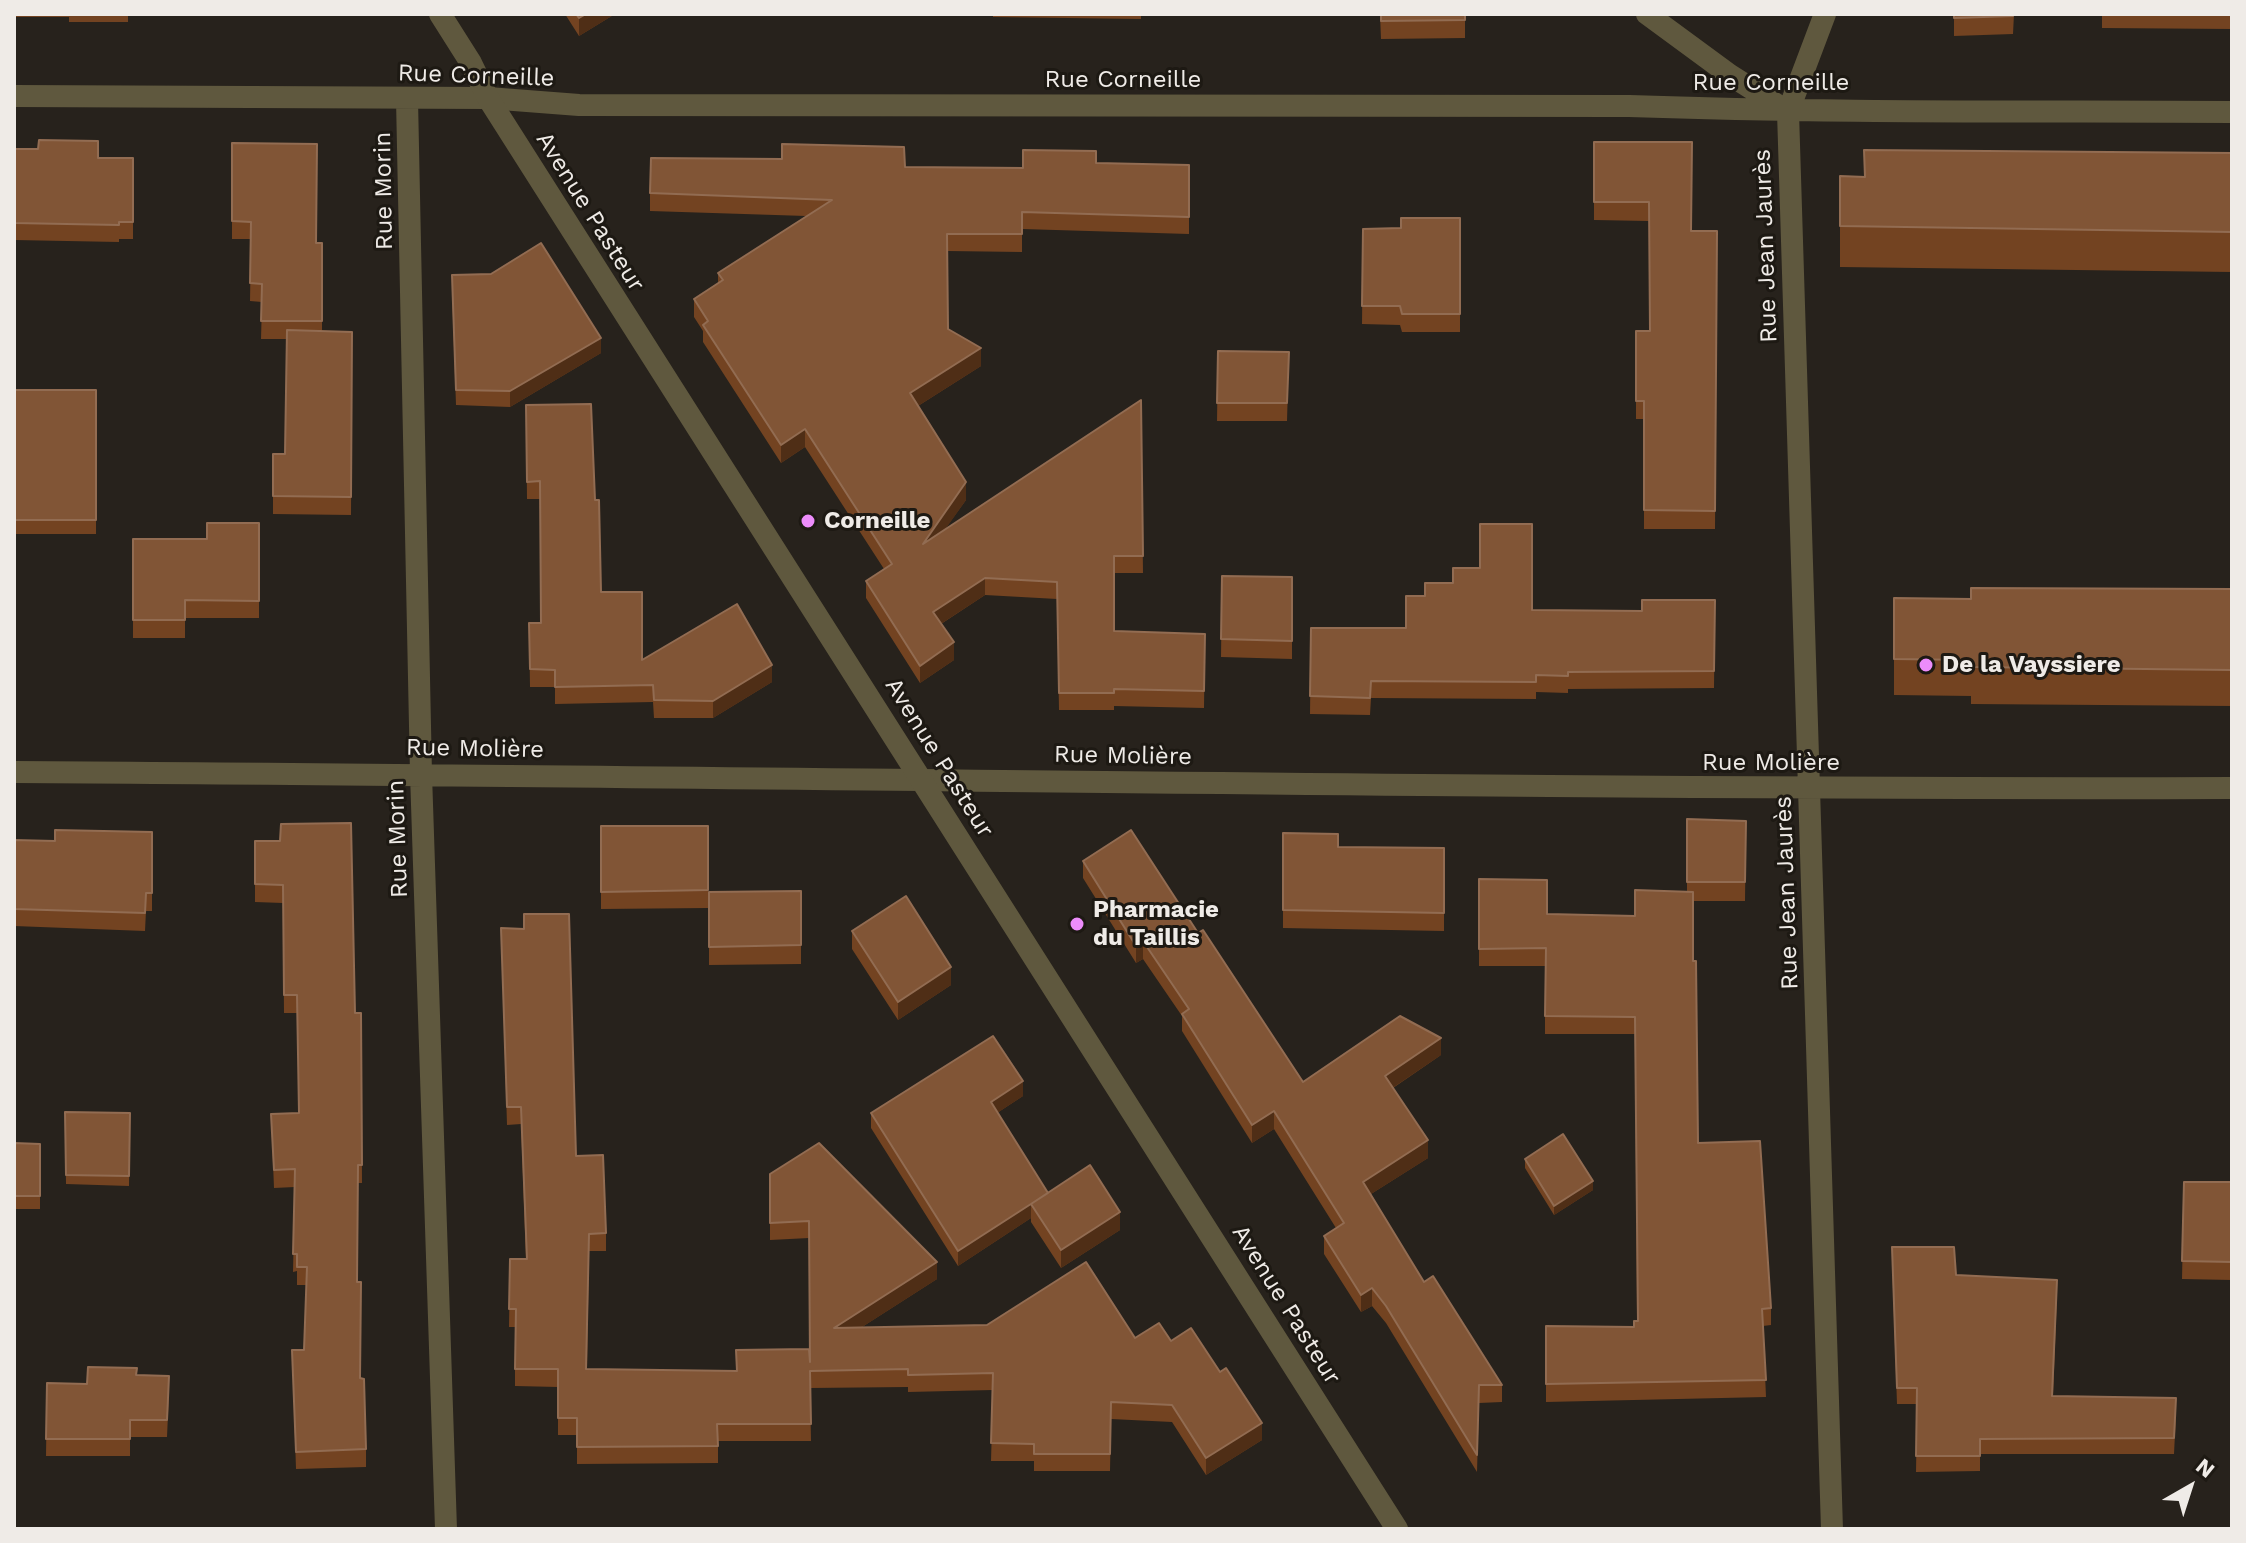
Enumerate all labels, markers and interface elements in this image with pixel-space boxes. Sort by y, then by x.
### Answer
street label: Rue Corneille [397,59,555,93]
street label: Rue Corneille [1045,66,1201,94]
street label: Rue Corneille [1693,69,1849,97]
street label: Avenue Pasteur [529,127,651,297]
street label: Rue Morin [369,132,399,250]
street label: Rue Jean Jaurès [1748,149,1784,343]
place label: Corneille [824,507,930,535]
marker: Corneille [799,512,817,530]
place label: De la Vayssiere [1942,651,2121,679]
marker: De la Vayssiere [1917,656,1935,674]
street label: Avenue Pasteur [878,673,1000,843]
street label: Rue Molière [406,733,544,765]
street label: Rue Molière [1054,740,1192,772]
street label: Rue Molière [1702,749,1840,777]
street label: Rue Morin [382,779,414,899]
street label: Rue Jean Jaurès [1769,796,1805,990]
place label: Pharmacie du Taillis [1093,896,1219,952]
marker: Pharmacie du Taillis [1068,915,1086,933]
street label: Avenue Pasteur [1225,1220,1347,1390]
north arrow [2150,1447,2230,1527]
text: N [2191,1453,2220,1483]

